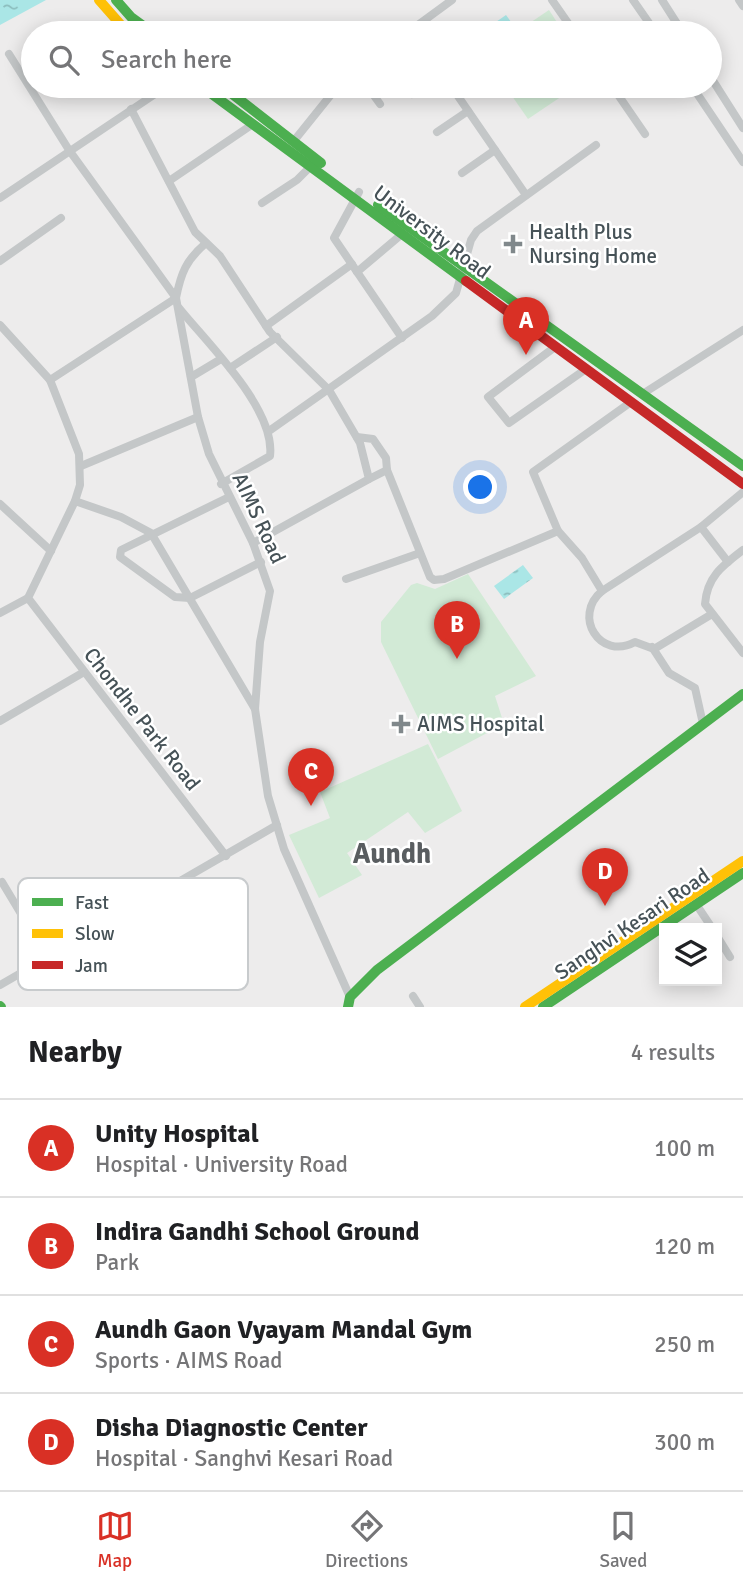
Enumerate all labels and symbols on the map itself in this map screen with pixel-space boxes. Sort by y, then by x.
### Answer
street label: University Road [368,179,496,285]
place label: Health Plus Nursing Home [529,219,657,269]
marker: Health Plus Nursing Home [503,234,523,254]
pin: A [503,297,549,355]
street label: AIMS Road [227,468,291,568]
your location [463,470,497,504]
pin: B [434,601,480,659]
street label: Chondhe Park Road [78,642,206,796]
place label: AIMS Hospital [417,711,544,737]
marker: AIMS Hospital [391,714,411,734]
pin: C [288,748,334,806]
district label: Aundh [353,837,431,871]
pin: D [582,848,628,906]
street label: Sanghvi Kesari Road [550,862,714,986]
legend [18,878,248,990]
text: Fast [75,891,109,915]
text: Slow [75,922,115,946]
text: Jam [75,954,108,978]

